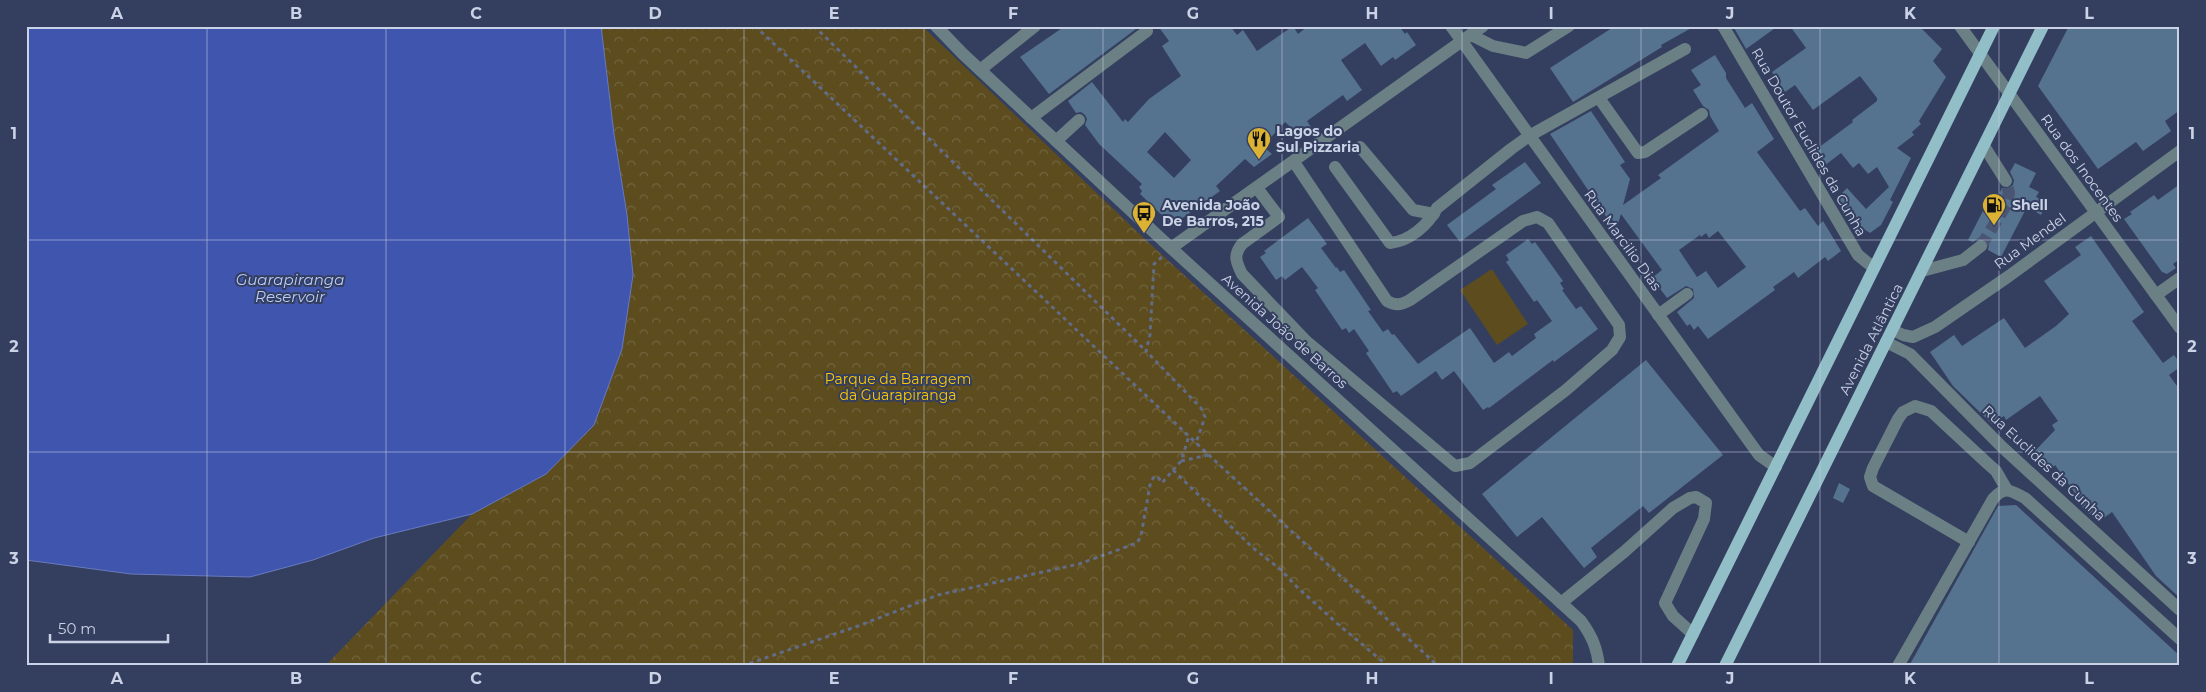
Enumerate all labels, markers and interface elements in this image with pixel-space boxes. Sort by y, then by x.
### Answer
text: A [110,4,124,23]
text: B [290,4,302,23]
text: C [470,4,482,23]
text: D [648,4,662,23]
text: E [829,4,839,23]
text: F [1008,4,1018,23]
text: G [1187,4,1199,23]
text: H [1366,4,1378,23]
text: I [1548,4,1554,23]
text: J [1725,4,1734,23]
text: K [1904,4,1917,23]
text: L [2084,4,2094,23]
street label: Rua Doutor Euclides da Cunha [1748,44,1870,240]
street label: Rua dos Inocentes [2037,110,2127,226]
place label: Lagos do Sul Pizzaria [1276,122,1360,156]
text: 1 [11,124,17,143]
text: 1 [2189,124,2195,143]
restaurant icon: Lagos do Sul Pizzaria [1246,126,1272,160]
street label: Rua Marcilio Dias [1580,186,1666,294]
fuel station icon: Shell [1981,192,2007,226]
place label: Avenida João De Barros, 215 [1161,196,1264,230]
place label: Shell [2012,196,2048,214]
bus stop icon: Avenida João De Barros, 215 [1131,200,1157,234]
street label: Rua Mendel [1991,209,2069,273]
water label: Guarapiranga Reservoir [236,270,344,306]
street label: Avenida João de Barros [1218,270,1352,393]
street label: Avenida Atlântica [1835,280,1907,398]
text: 2 [9,337,19,356]
text: 2 [2187,337,2197,356]
park label: Parque da Barragem da Guarapiranga [825,370,971,404]
street label: Rua Euclides da Cunha [1979,401,2109,525]
text: 3 [8,549,19,568]
text: 3 [2186,549,2197,568]
scale bar [50,612,168,644]
text: 50 m [58,619,96,638]
text: A [110,669,124,688]
text: B [290,669,302,688]
text: C [470,669,482,688]
text: D [648,669,662,688]
text: E [829,669,839,688]
text: F [1008,669,1018,688]
text: G [1187,669,1199,688]
text: H [1366,669,1378,688]
text: I [1548,669,1554,688]
text: J [1725,669,1734,688]
text: K [1904,669,1917,688]
text: L [2084,669,2094,688]

